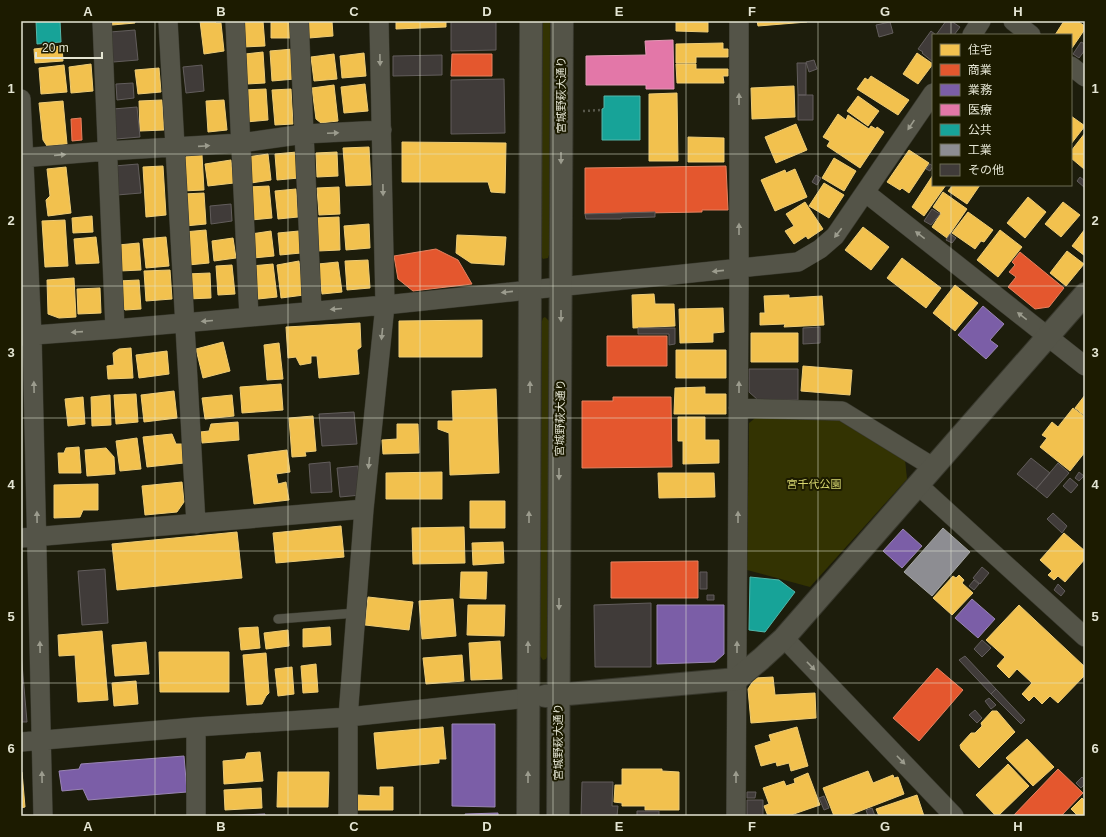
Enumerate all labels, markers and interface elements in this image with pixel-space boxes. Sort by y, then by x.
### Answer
text: A [83,4,93,19]
text: B [216,4,226,19]
text: C [349,4,359,19]
text: D [482,4,492,19]
text: E [615,4,624,19]
text: F [748,4,756,19]
text: G [880,4,890,19]
text: H [1013,4,1023,19]
scale bar [36,34,102,60]
legend [932,34,1072,186]
text: 20 m [42,41,69,55]
text: 住宅 [968,43,992,57]
one-way arrow [377,54,383,67]
street label: 宮城野萩大通り [555,57,567,134]
text: 商業 [968,63,992,77]
text: 1 [7,81,15,96]
text: 1 [1091,81,1099,96]
text: 業務 [968,83,992,97]
one-way arrow [736,92,742,105]
text: 医療 [968,103,992,117]
one-way arrow [907,120,915,131]
text: 公共 [968,123,992,137]
one-way arrow [327,129,339,136]
one-way arrow [198,142,210,149]
text: 工業 [968,143,992,157]
one-way arrow [54,152,66,159]
one-way arrow [558,152,564,165]
text: その他 [968,163,1004,177]
one-way arrow [380,184,386,197]
text: 2 [7,213,15,228]
text: 2 [1091,213,1099,228]
one-way arrow [736,222,742,235]
one-way arrow [833,227,842,238]
one-way arrow [914,231,925,240]
one-way arrow [712,267,724,274]
one-way arrow [501,289,514,295]
one-way arrow [330,305,342,312]
one-way arrow [558,310,564,323]
one-way arrow [1016,311,1027,320]
one-way arrow [201,317,213,324]
one-way arrow [71,328,83,335]
one-way arrow [379,328,385,340]
text: 3 [7,345,15,360]
text: 3 [1091,345,1099,360]
street label: 宮城野萩大通り [553,379,567,457]
one-way arrow [31,380,37,393]
one-way arrow [527,380,533,393]
one-way arrow [736,380,742,393]
one-way arrow [366,457,372,469]
one-way arrow [556,468,562,481]
text: 4 [7,477,15,492]
text: 4 [1091,477,1099,492]
park label: 宮千代公園 [787,478,842,490]
one-way arrow [34,510,40,523]
one-way arrow [526,510,532,523]
one-way arrow [735,510,741,523]
one-way arrow [555,598,562,610]
text: 5 [7,609,15,624]
text: 5 [1091,609,1099,624]
one-way arrow [37,640,43,653]
one-way arrow [525,640,531,653]
one-way arrow [734,640,740,653]
one-way arrow [806,661,816,671]
street label: 宮城野萩大通り [552,704,564,781]
text: 6 [7,741,15,756]
text: 6 [1091,741,1099,756]
one-way arrow [896,755,906,765]
one-way arrow [525,770,531,783]
one-way arrow [733,770,739,783]
one-way arrow [39,771,46,783]
text: A [83,819,93,834]
text: B [216,819,226,834]
text: C [349,819,359,834]
text: D [482,819,492,834]
text: E [615,819,624,834]
text: F [748,819,756,834]
text: G [880,819,890,834]
text: H [1013,819,1023,834]

